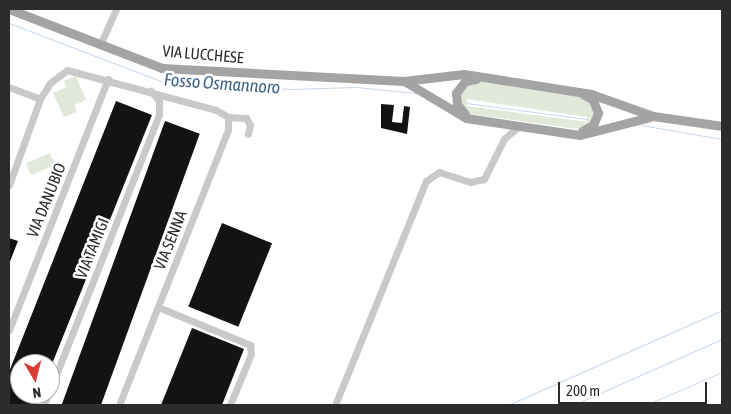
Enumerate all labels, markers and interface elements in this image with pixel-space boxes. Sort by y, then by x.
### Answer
street label: VIA LUCCHESE [162,41,244,67]
water label: Fosso Osmannoro [163,69,281,99]
street label: VIA DANUBIO [22,160,70,240]
street label: VIA SENNA [149,208,191,272]
street label: VIA TAMIGI [71,215,113,281]
north arrow [10,354,60,404]
scale bar [561,372,710,404]
text: 200 m [566,382,600,399]
text: N [32,384,42,401]

